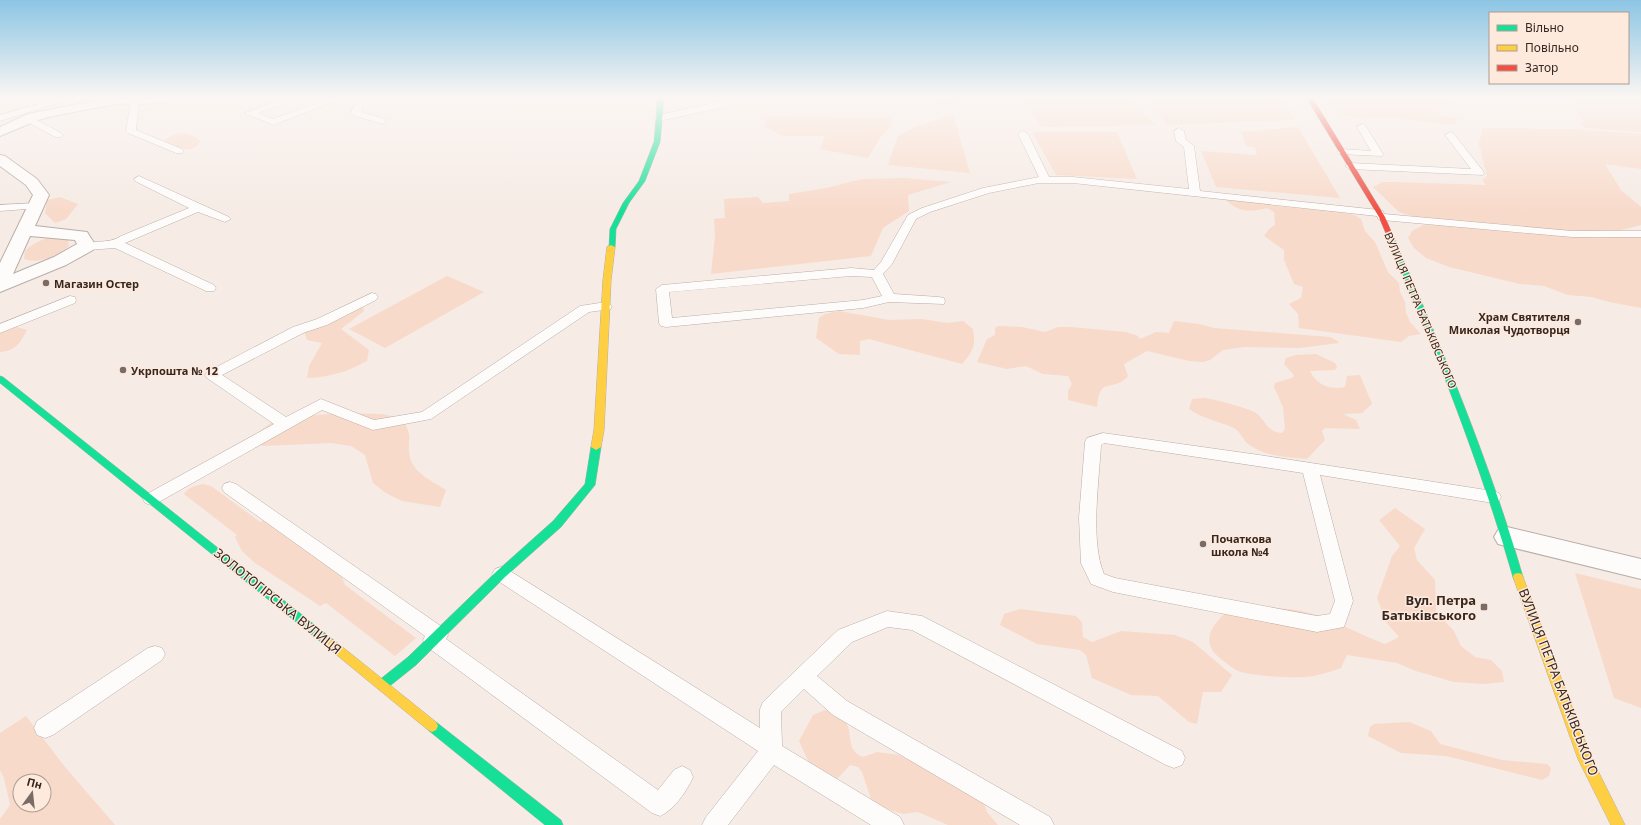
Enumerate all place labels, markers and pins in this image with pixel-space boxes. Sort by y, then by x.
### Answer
place label: Магазин Остер [54,276,139,291]
marker: Магазин Остер [41,278,51,288]
place label: Храм Святителя Миколая Чудотворця [1449,309,1570,337]
marker: Храм Святителя Миколая Чудотворця [1573,317,1583,327]
place label: Укрпошта № 12 [131,363,218,378]
marker: Укрпошта № 12 [118,365,128,375]
place label: Початкова школа №4 [1211,531,1272,559]
marker: Початкова школа №4 [1198,539,1208,549]
place label: Вул. Петра Батьківського [1382,591,1476,624]
marker: Вул. Петра Батьківського [1479,602,1489,612]

